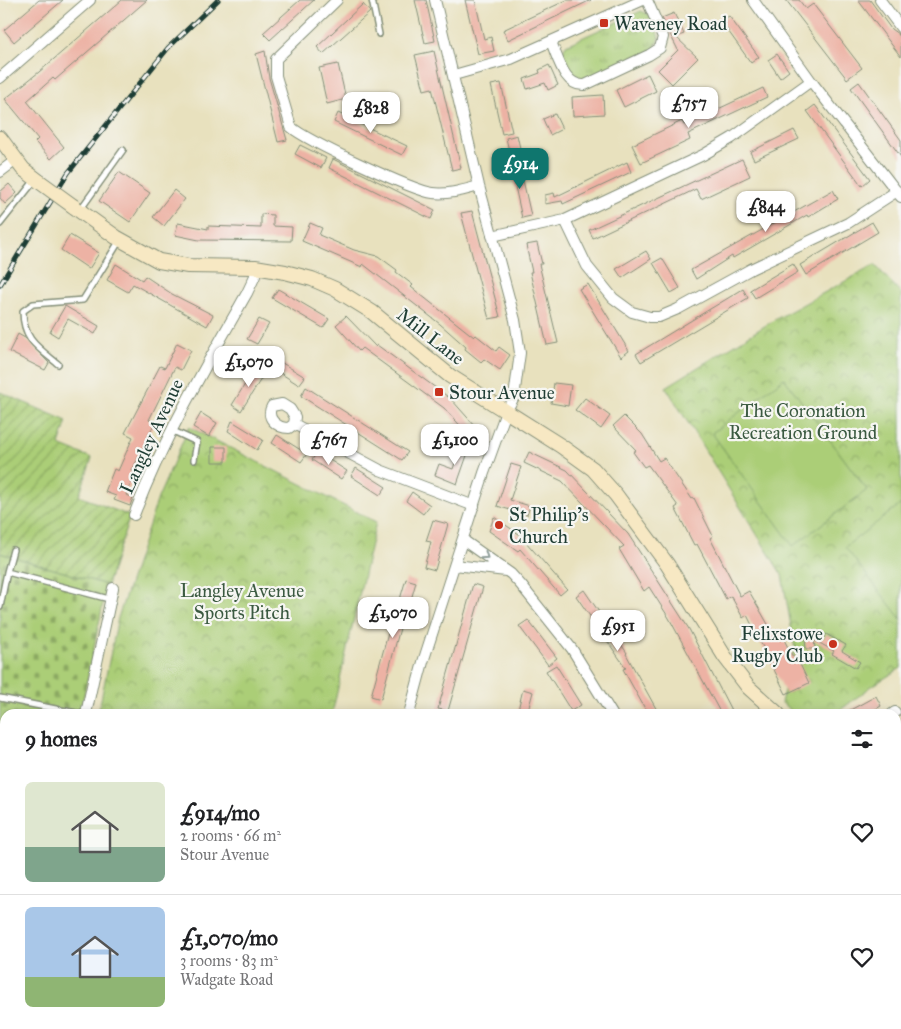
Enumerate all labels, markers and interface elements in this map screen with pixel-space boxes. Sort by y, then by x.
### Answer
place label: Waveney Road [614,12,728,35]
marker: Waveney Road [598,17,610,29]
pin: £757 [659,86,719,129]
pin: £828 [341,92,401,134]
text: £757 [671,93,707,112]
text: £828 [353,98,389,117]
pin: £914 [490,148,550,190]
text: £914 [503,154,537,173]
pin: £844 [736,190,796,233]
text: £844 [747,197,785,216]
street label: Mill Lane [392,303,469,370]
pin: £1,070 [208,346,290,388]
text: £1,070 [225,352,273,371]
street label: Langley Avenue [115,375,189,498]
place label: Stour Avenue [449,381,555,404]
marker: Stour Avenue [433,386,445,398]
park label: The Coronation Recreation Ground [729,399,878,444]
pin: £767 [299,424,359,466]
pin: £1,100 [414,424,496,466]
text: £767 [311,430,347,449]
text: £1,100 [432,430,478,449]
place label: St Philip's Church [509,503,589,548]
marker: St Philip's Church [493,519,505,531]
one-way arrow [479,550,489,559]
park label: Langley Avenue Sports Pitch [180,579,304,624]
pin: £1,070 [352,596,434,639]
text: £1,070 [369,603,417,622]
pin: £951 [588,610,648,652]
text: £951 [601,616,635,635]
place label: Felixstowe Rugby Club [732,622,823,668]
marker: Felixstowe Rugby Club [827,638,839,650]
icon: filters [848,725,876,753]
text: 9 homes [25,726,97,752]
text: £914/mo [180,800,260,826]
icon: home [65,802,125,862]
icon: heart [848,818,876,846]
text: 2 rooms · 66 m² [180,826,281,845]
text: Stour Avenue [180,845,269,864]
text: £1,070/mo [180,925,278,951]
icon: home [65,927,125,987]
icon: heart [848,943,876,971]
text: 3 rooms · 83 m² [180,951,278,970]
text: Wadgate Road [180,970,273,989]

